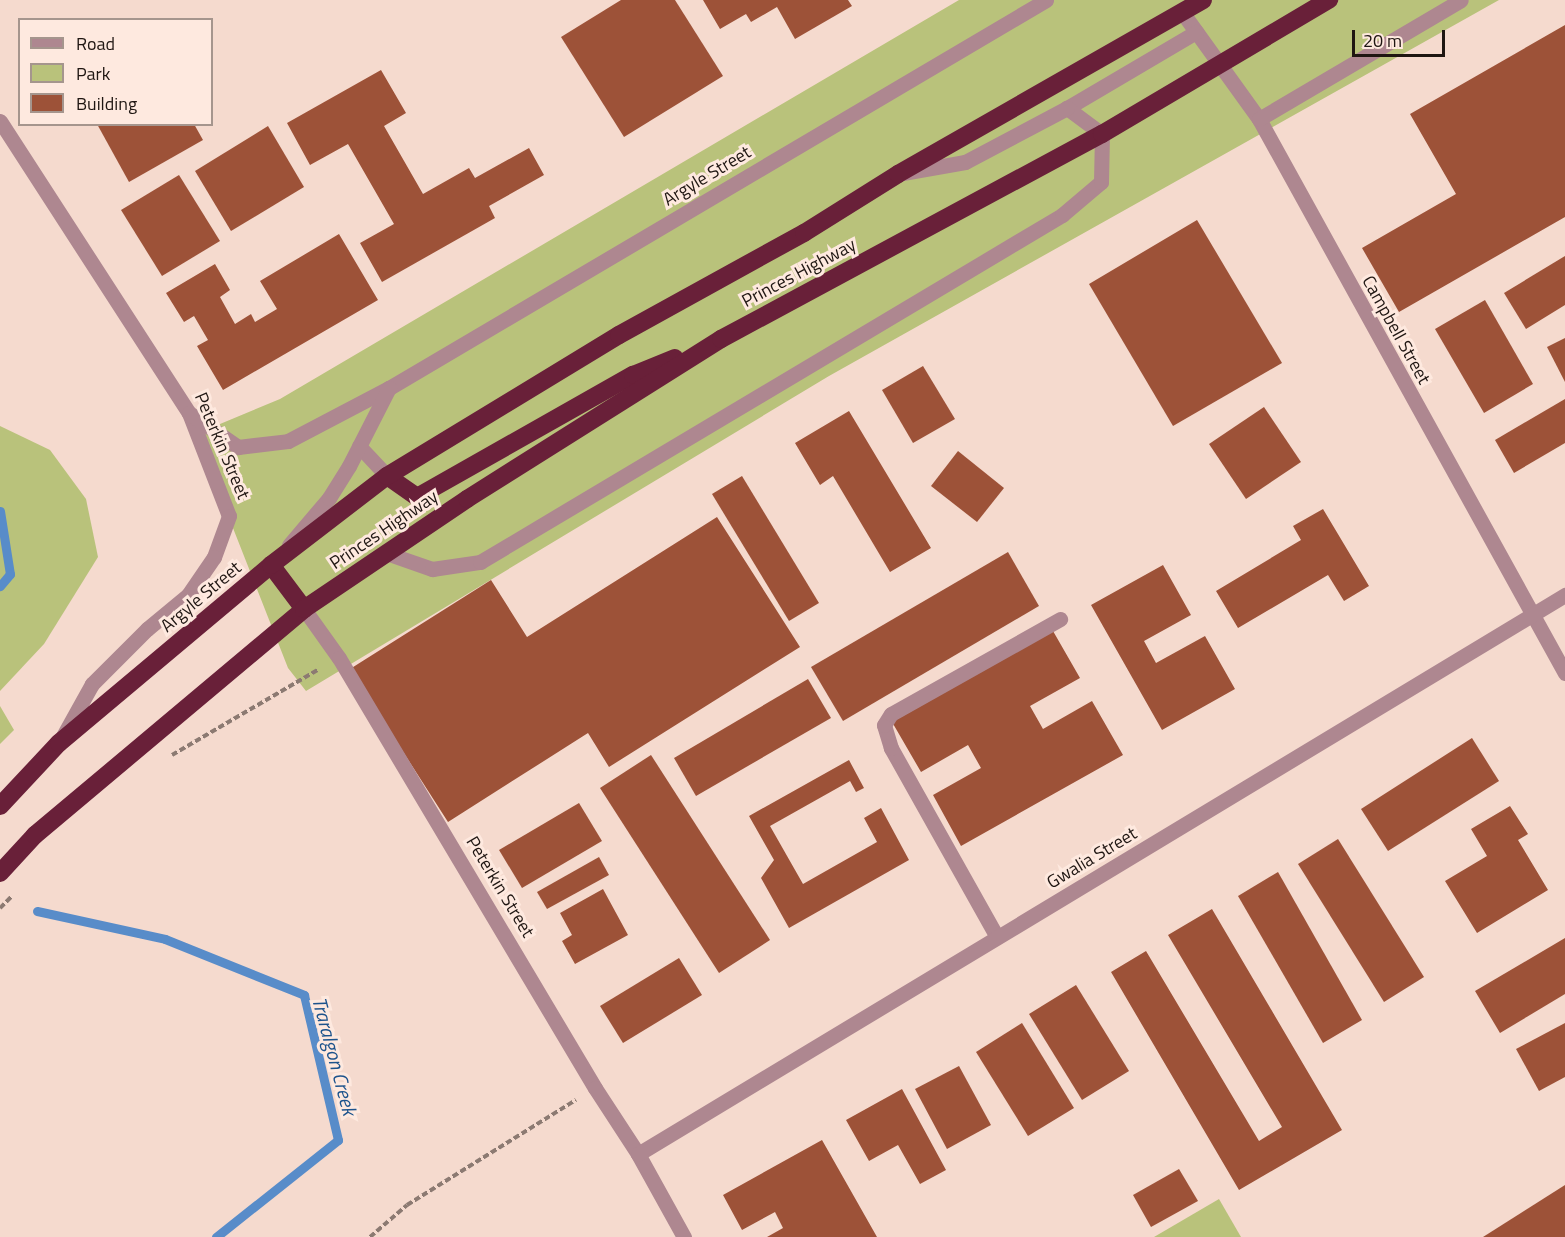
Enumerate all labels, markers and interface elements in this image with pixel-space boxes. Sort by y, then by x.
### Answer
legend [18,18,213,126]
scale bar [1355,18,1448,56]
text: 20 m [1363,27,1402,54]
text: Road [76,30,115,57]
text: Park [76,60,110,87]
text: Building [76,90,137,117]
street label: Argyle Street [659,141,755,211]
street label: Princes Highway [738,234,860,312]
street label: Campbell Street [1357,272,1435,388]
street label: Peterkin Street [190,389,254,503]
street label: Princes Highway [326,486,442,574]
street label: Argyle Street [156,557,246,637]
street label: Gwalia Street [1043,823,1141,893]
street label: Peterkin Street [461,833,539,941]
water label: Traralgon Creek [308,994,362,1118]

